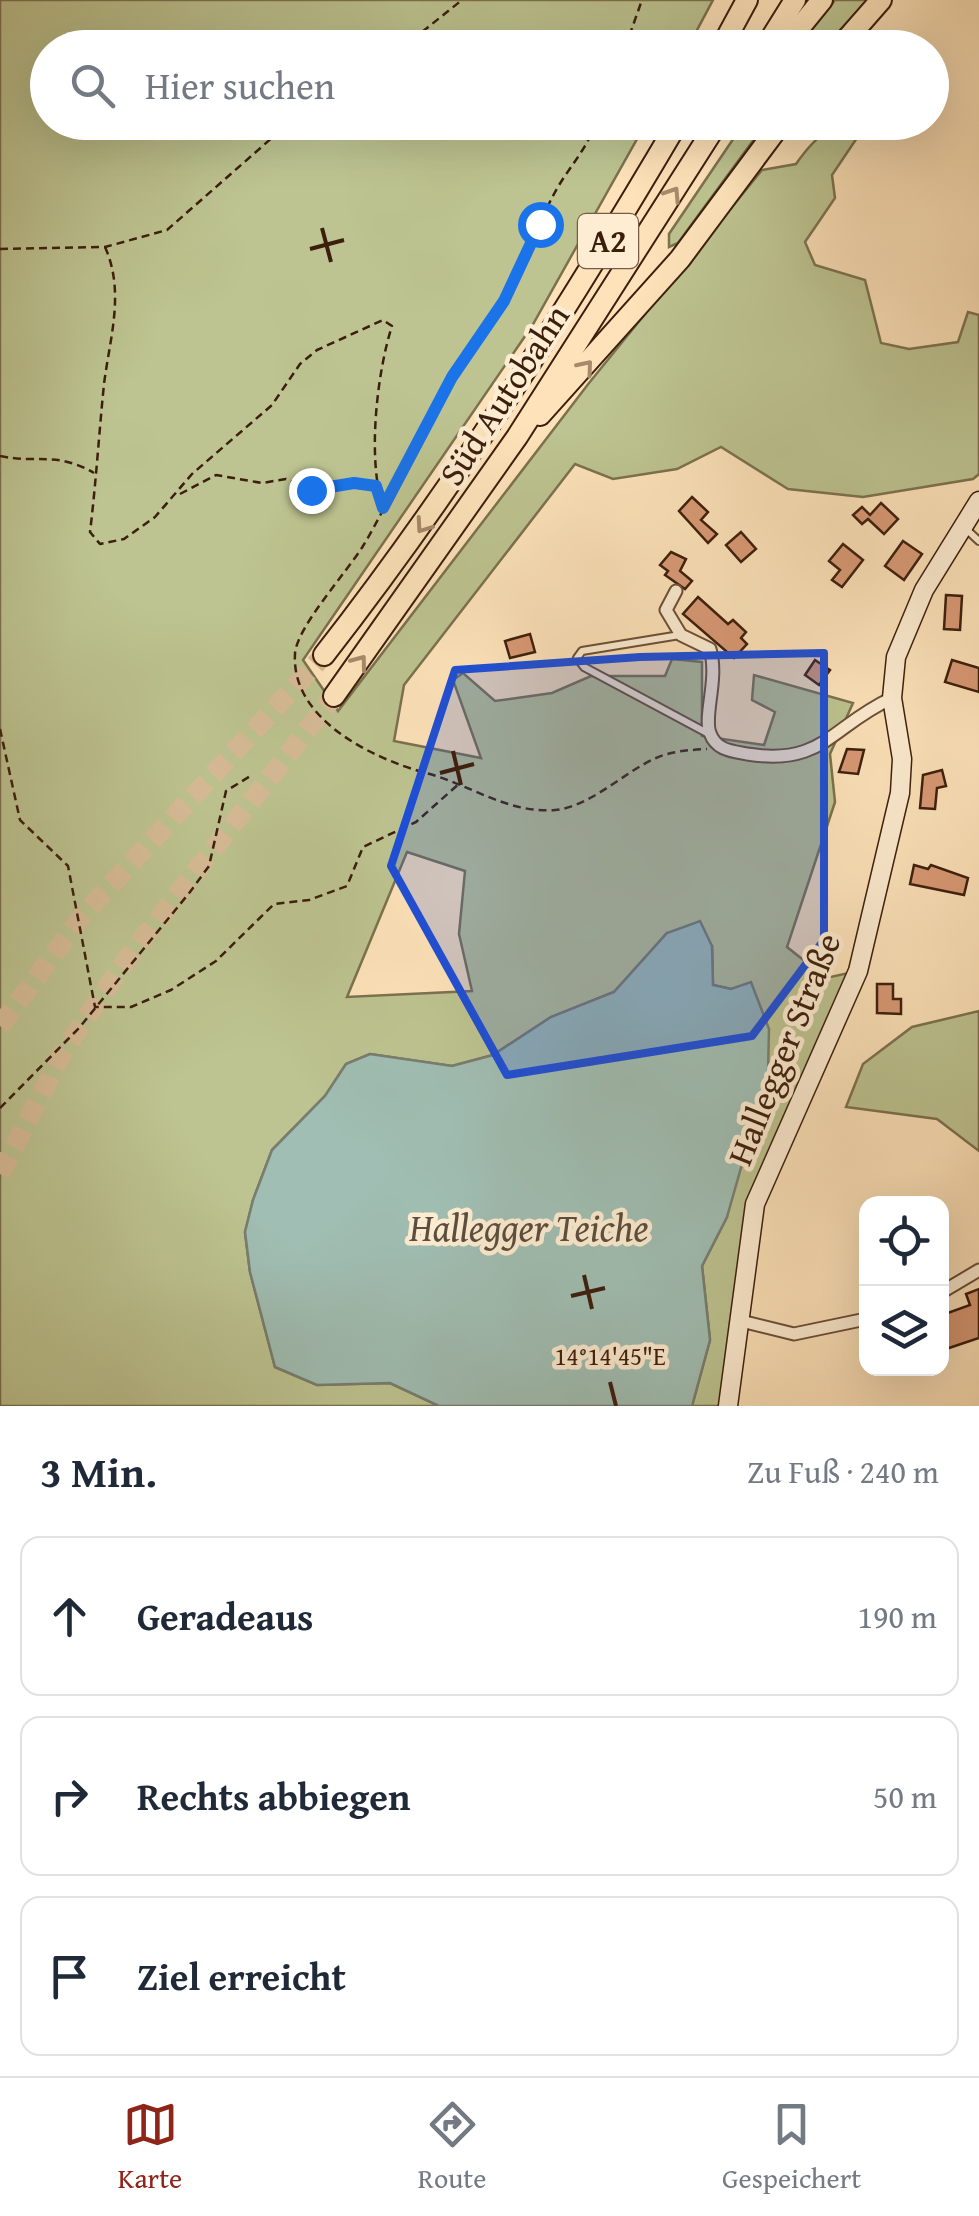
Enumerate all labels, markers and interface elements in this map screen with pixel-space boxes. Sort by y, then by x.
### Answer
search box [30,30,949,140]
text: Hier suchen [145,57,335,113]
icon: search [65,58,120,113]
one-way arrow [660,187,679,205]
route start [518,202,564,248]
road number: A2 [578,214,638,268]
street label: Süd Autobahn [426,294,581,495]
one-way arrow [574,361,592,379]
route end [289,468,335,514]
one-way arrow [417,514,435,533]
one-way arrow [348,655,365,673]
street label: Hallegger Straße [714,925,853,1173]
map controls [859,1196,949,1376]
button: locate [859,1196,949,1286]
water label: Hallegger Teiche [408,1199,649,1255]
button: layers [859,1286,949,1376]
text: 14°14'45"E [554,1338,666,1374]
text: 3 Min. [40,1441,157,1502]
text: Zu Fuß · 240 m [747,1448,939,1495]
text: Geradeaus [137,1588,313,1644]
icon: ahead [42,1589,97,1644]
text: 190 m [858,1593,937,1640]
text: Rechts abbiegen [137,1768,410,1824]
icon: right [42,1769,97,1824]
text: 50 m [873,1773,937,1820]
text: Ziel erreicht [137,1948,346,2004]
icon: arrive [42,1949,97,2004]
tab: Karte [118,2097,182,2198]
tab: Route [418,2097,486,2198]
tab: Gespeichert [722,2097,861,2198]

